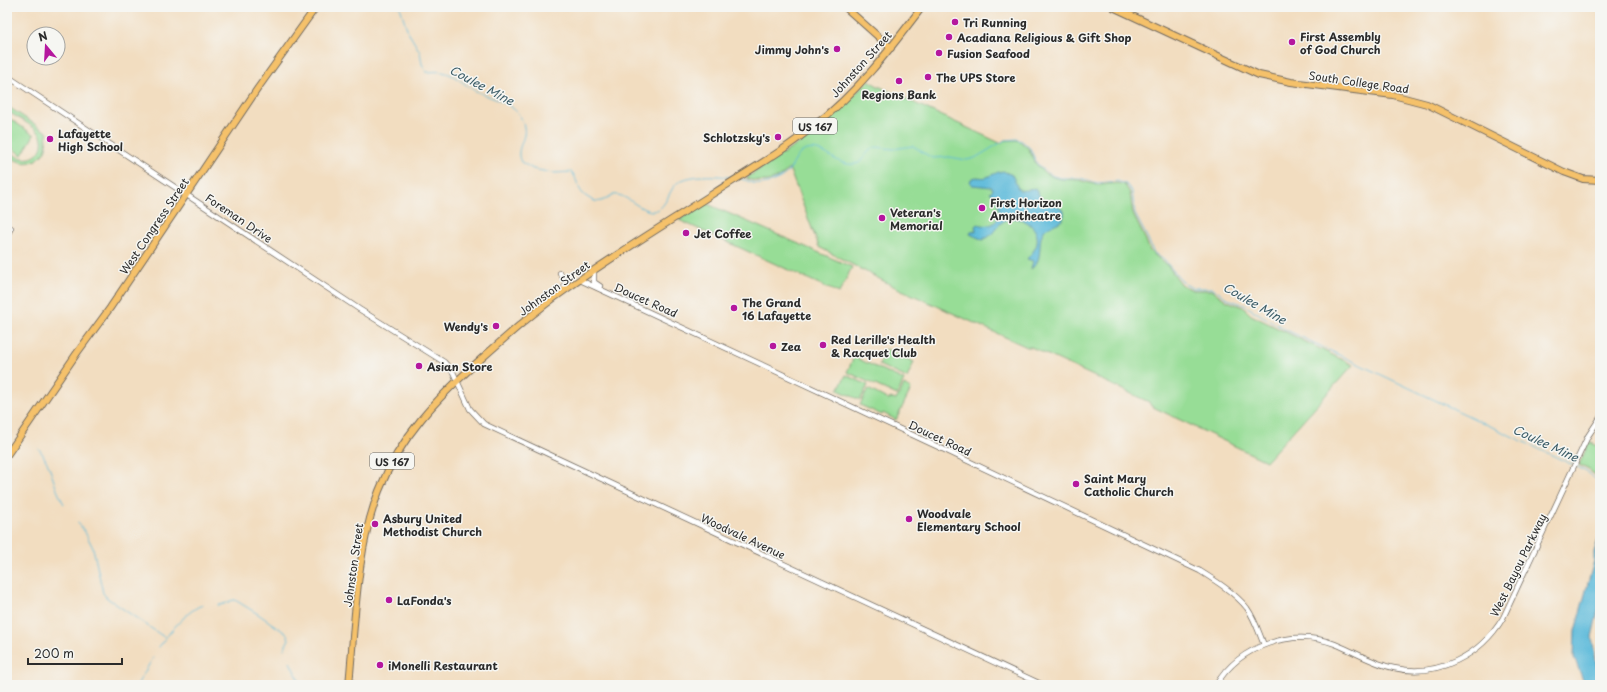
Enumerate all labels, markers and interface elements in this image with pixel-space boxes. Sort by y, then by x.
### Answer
place label: Tri Running [963,14,1027,31]
marker: Tri Running [950,17,960,27]
north arrow [26,26,66,66]
text: N [36,26,50,45]
street label: Johnston Street [826,27,896,101]
place label: First Assembly of God Church [1300,28,1381,58]
place label: Acadiana Religious & Gift Shop [956,29,1131,46]
marker: Acadiana Religious & Gift Shop [944,32,954,42]
marker: First Assembly of God Church [1287,37,1297,47]
place label: Jimmy John's [755,41,829,58]
marker: Jimmy John's [832,44,842,54]
place label: Fusion Seafood [947,45,1030,62]
marker: Fusion Seafood [934,48,944,58]
water label: Coulee Mine [447,60,518,110]
street label: South College Road [1308,67,1410,97]
place label: The UPS Store [936,69,1016,86]
marker: The UPS Store [923,72,933,82]
marker: Regions Bank [894,76,904,86]
place label: Regions Bank [862,86,937,103]
road number: US 167 [793,118,837,134]
place label: Lafayette High School [58,125,123,155]
place label: Schlotzsky's [703,129,770,146]
marker: Schlotzsky's [773,132,783,142]
marker: Lafayette High School [45,134,55,144]
street label: West Congress Street [115,174,193,278]
street label: Foreman Drive [202,189,276,247]
place label: First Horizon Ampitheatre [989,194,1062,224]
marker: First Horizon Ampitheatre [977,203,987,213]
place label: Veteran's Memorial [890,204,943,234]
marker: Veteran's Memorial [877,213,887,223]
place label: Jet Coffee [694,225,752,242]
marker: Jet Coffee [681,228,691,238]
street label: Johnston Street [515,256,594,320]
street label: Doucet Road [612,278,680,322]
water label: Coulee Mine [1220,278,1290,329]
place label: The Grand 16 Lafayette [742,294,811,324]
marker: The Grand 16 Lafayette [729,303,739,313]
place label: Wendy's [444,318,488,335]
marker: Wendy's [491,321,501,331]
place label: Red Lerille's Health & Racquet Club [831,331,936,361]
place label: Zea [781,338,802,355]
marker: Red Lerille's Health & Racquet Club [818,340,828,350]
marker: Zea [768,341,778,351]
place label: Asian Store [426,358,493,375]
marker: Asian Store [414,361,424,371]
street label: Doucet Road [906,416,974,460]
water label: Coulee Mine [1510,420,1582,466]
road number: US 167 [370,453,414,469]
place label: Saint Mary Catholic Church [1084,470,1174,500]
marker: Saint Mary Catholic Church [1071,479,1081,489]
place label: Woodvale Elementary School [917,505,1021,535]
street label: Woodvale Avenue [698,509,788,563]
place label: Asbury United Methodist Church [383,510,482,540]
street label: West Bayou Parkway [1486,510,1550,620]
marker: Woodvale Elementary School [904,514,914,524]
marker: Asbury United Methodist Church [370,519,380,529]
street label: Johnston Street [339,521,367,608]
place label: LaFonda's [397,592,451,609]
marker: LaFonda's [384,595,394,605]
scale bar [28,640,122,666]
text: 200 m [34,644,74,662]
place label: iMonelli Restaurant [388,657,498,674]
marker: iMonelli Restaurant [375,660,385,670]

